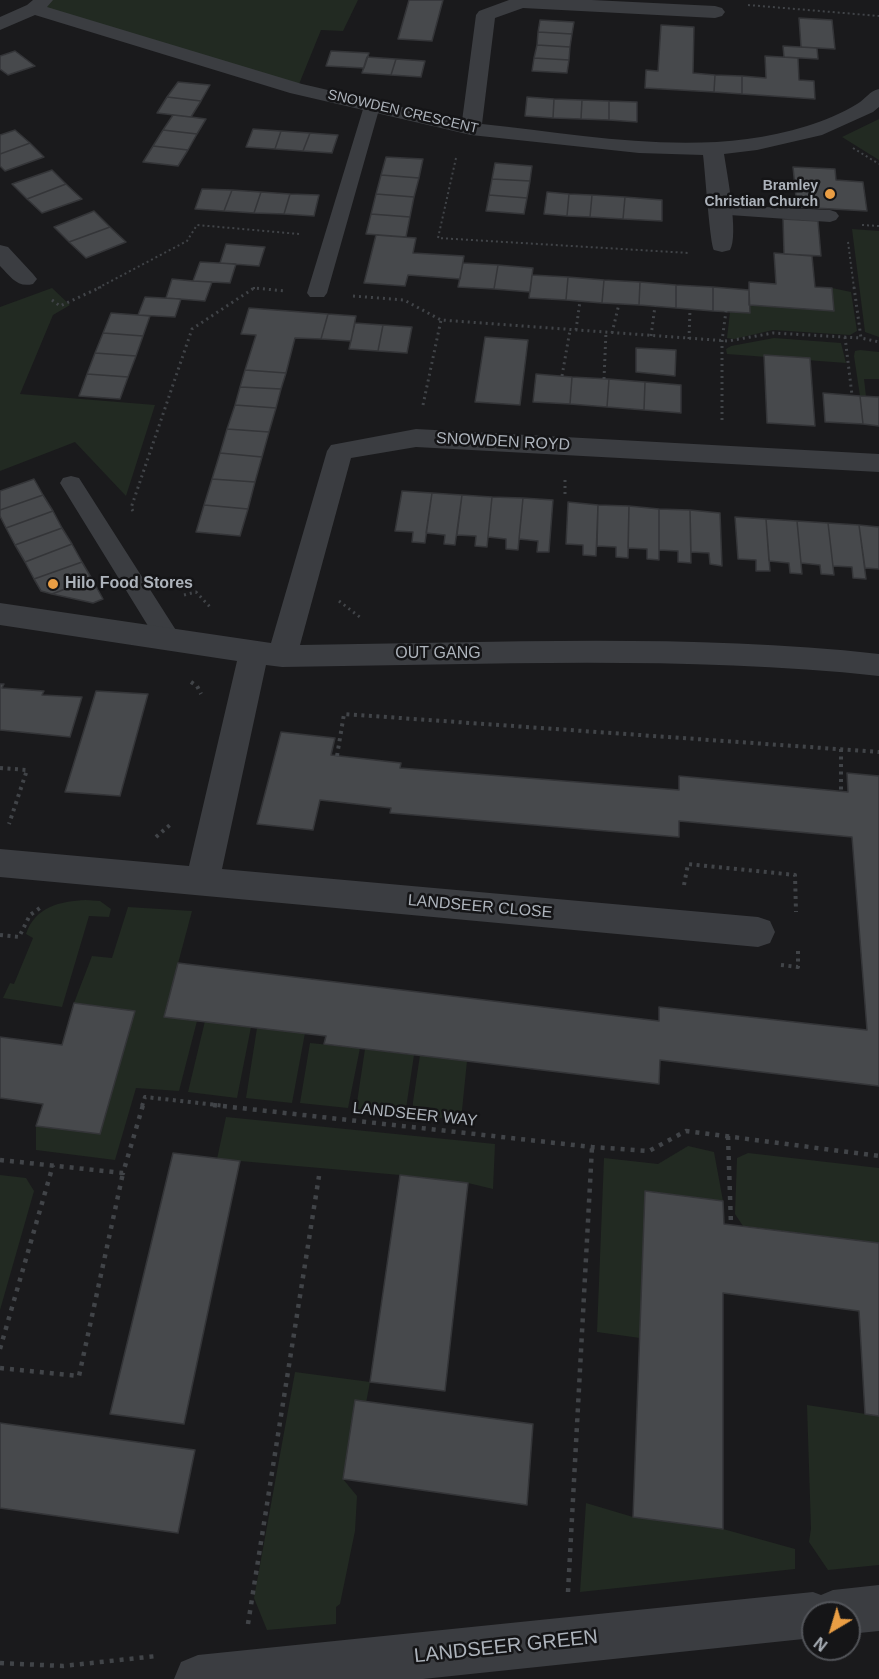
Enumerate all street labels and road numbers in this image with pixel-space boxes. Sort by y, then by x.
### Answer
street label: SNOWDEN CRESCENT [326,86,480,138]
street label: SNOWDEN ROYD [435,429,571,455]
street label: OUT GANG [395,644,481,664]
street label: LANDSEER CLOSE [407,891,553,923]
street label: LANDSEER WAY [352,1099,478,1131]
street label: LANDSEER GREEN [413,1625,599,1669]

